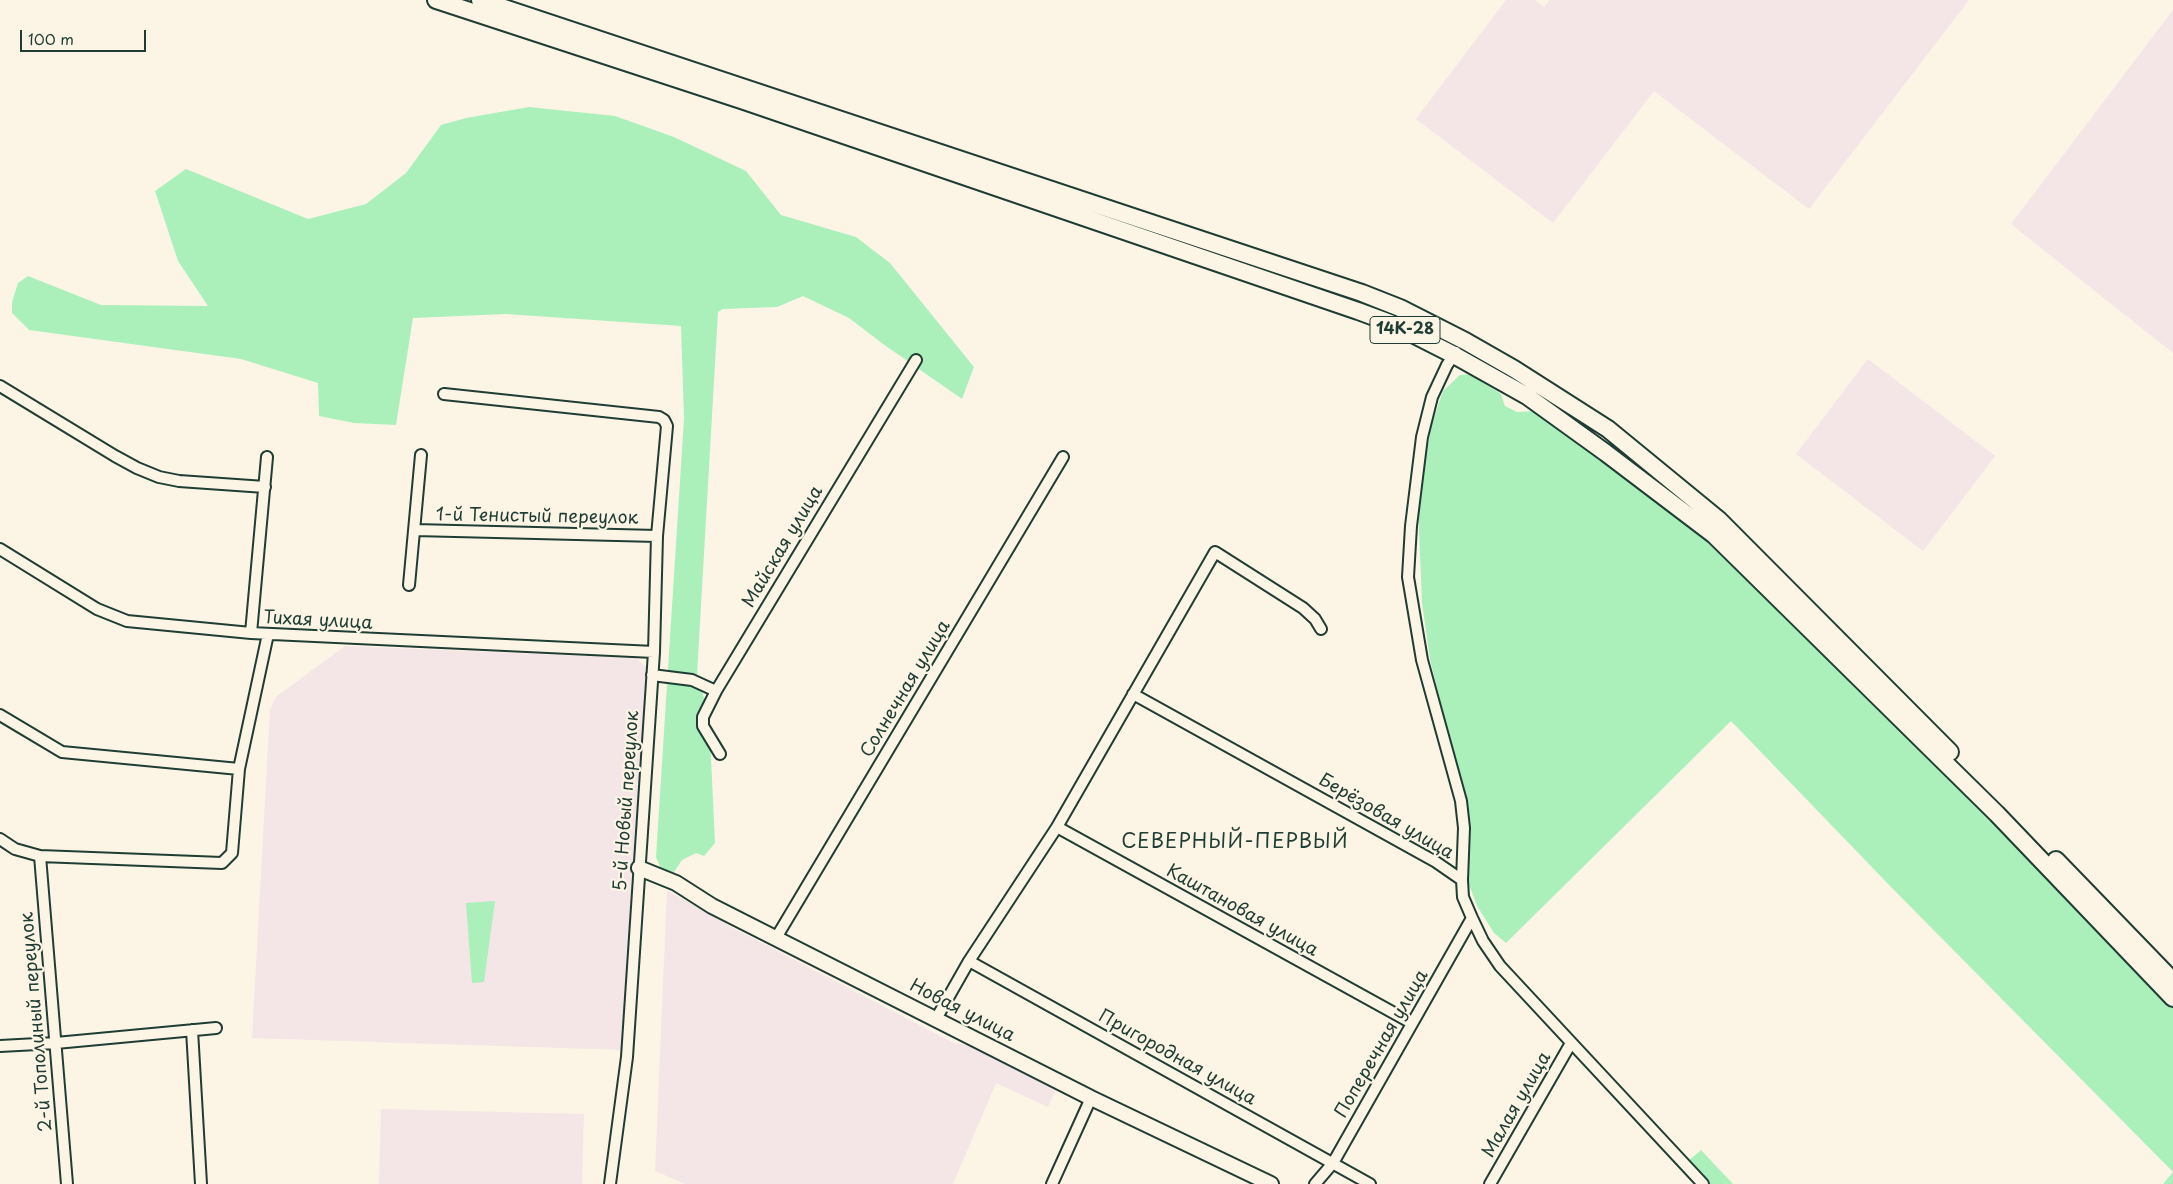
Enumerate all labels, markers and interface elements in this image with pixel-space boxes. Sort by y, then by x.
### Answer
scale bar [22,20,149,52]
text: 100 m [28,27,74,50]
road number: 14К-28 [1370,316,1440,344]
street label: Майская улица [738,482,828,612]
street label: 1-й Тенистый переулок [436,504,638,530]
street label: Тихая улица [263,607,373,635]
street label: Солнечная улица [857,617,955,761]
street label: 5-й Новый переулок [610,710,644,892]
street label: Берёзовая улица [1315,770,1457,864]
district label: СЕВЕРНЫЙ-ПЕРВЫЙ [1120,830,1350,854]
street label: Каштановая улица [1162,860,1322,962]
street label: 2-й Тополиный переулок [17,911,57,1133]
street label: Поперечная улица [1331,966,1433,1122]
street label: Новая улица [906,975,1018,1047]
street label: Пригородная улица [1094,1006,1260,1110]
street label: Малая улица [1478,1048,1556,1162]

